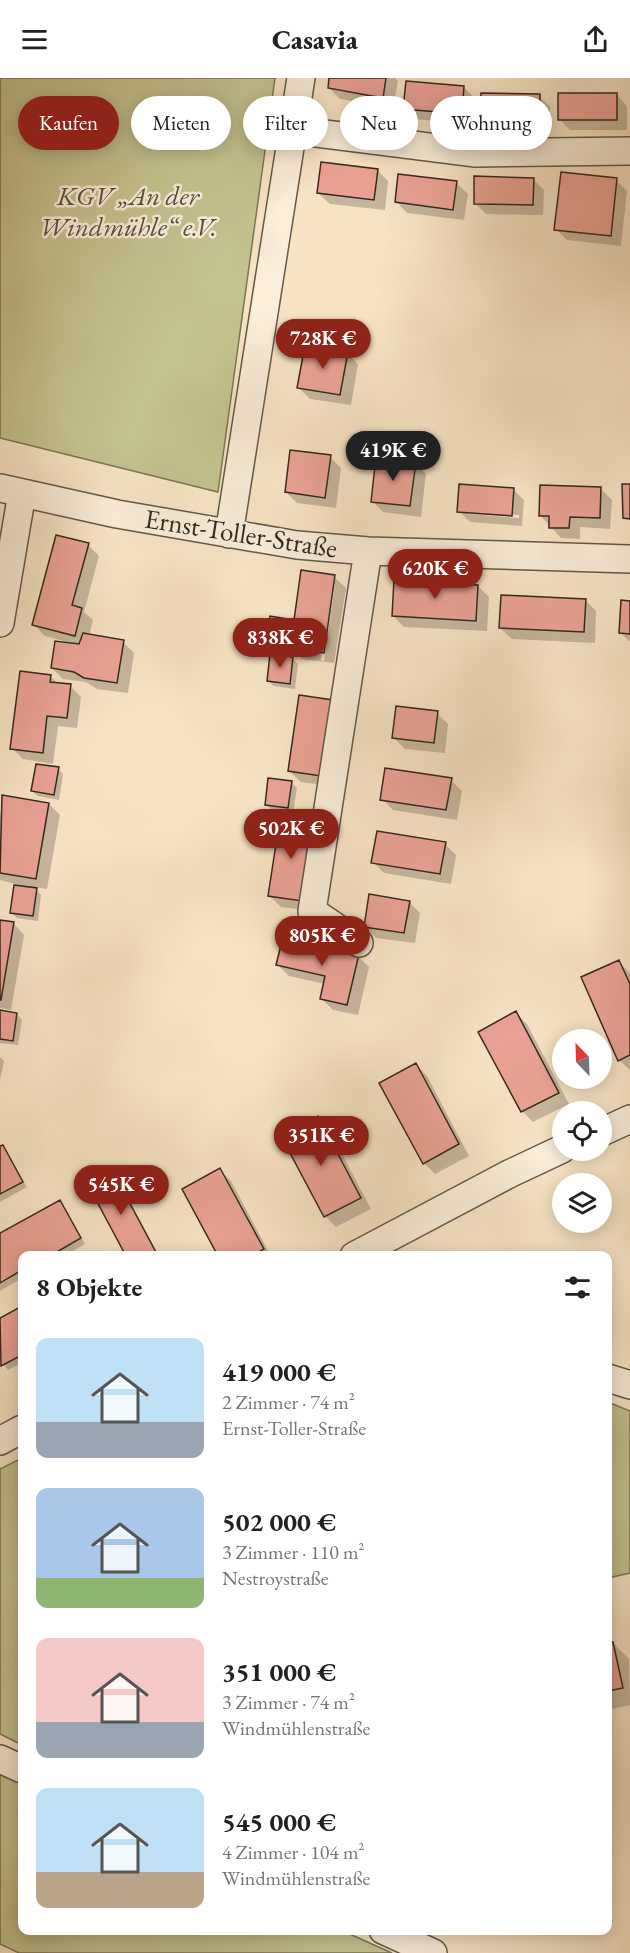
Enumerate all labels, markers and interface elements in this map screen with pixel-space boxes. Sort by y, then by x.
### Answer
text: Casavia [272,22,358,57]
icon: menu [18,23,51,56]
icon: share [579,23,612,56]
chip: Kaufen [18,96,119,150]
chip: Mieten [131,96,231,150]
chip: Filter [243,96,328,150]
chip: Neu [340,96,418,150]
chip: Wohnung [430,96,552,150]
park label: KGV „An der Windmühle“ e.V. [39,178,217,244]
pin: 728K € [274,319,372,370]
text: 728K € [290,325,356,351]
pin: 419K € [344,431,442,482]
text: 419K € [360,437,426,463]
street label: Ernst-Toller-Straße [142,500,340,566]
pin: 620K € [386,549,484,600]
text: 620K € [402,555,468,581]
pin: 838K € [231,618,329,669]
text: 838K € [247,624,313,650]
pin: 502K € [242,809,340,860]
text: 502K € [258,815,324,841]
pin: 805K € [273,916,371,967]
text: 805K € [289,922,355,948]
north arrow [552,1029,612,1089]
map controls [552,1029,612,1233]
button: locate [552,1101,612,1161]
pin: 351K € [272,1116,370,1167]
text: 351K € [288,1122,354,1148]
pin: 545K € [72,1165,170,1216]
text: 545K € [88,1171,154,1197]
button: layers [552,1173,612,1233]
text: 8 Objekte [36,1270,142,1304]
icon: filters [561,1271,594,1304]
text: 419 000 € [222,1355,336,1389]
icon: home [84,1362,156,1434]
text: 2 Zimmer · 74 m² [222,1389,355,1415]
text: Ernst-Toller-Straße [222,1415,366,1441]
text: 502 000 € [222,1505,336,1539]
icon: home [84,1512,156,1584]
text: 3 Zimmer · 110 m² [222,1539,365,1565]
text: Nestroystraße [222,1565,329,1591]
text: 351 000 € [222,1655,336,1689]
icon: home [84,1662,156,1734]
text: 3 Zimmer · 74 m² [222,1689,355,1715]
text: Windmühlenstraße [222,1715,370,1741]
text: 545 000 € [222,1805,336,1839]
icon: home [84,1812,156,1884]
text: 4 Zimmer · 104 m² [222,1839,365,1865]
text: Windmühlenstraße [222,1865,370,1891]

